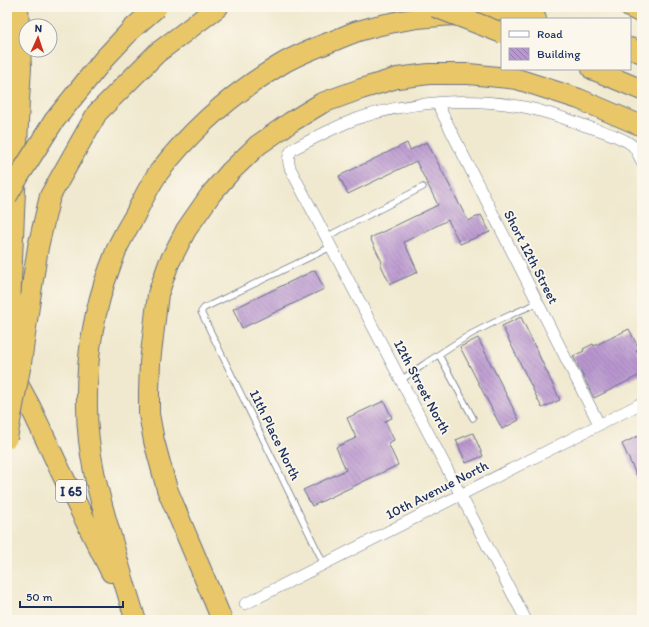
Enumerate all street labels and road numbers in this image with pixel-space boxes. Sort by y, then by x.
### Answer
street label: Short 12th Street [500,207,562,307]
street label: 12th Street North [390,337,454,437]
street label: 11th Place North [246,387,305,484]
street label: 10th Avenue North [383,457,492,523]
road number: I 65 [56,480,86,502]

